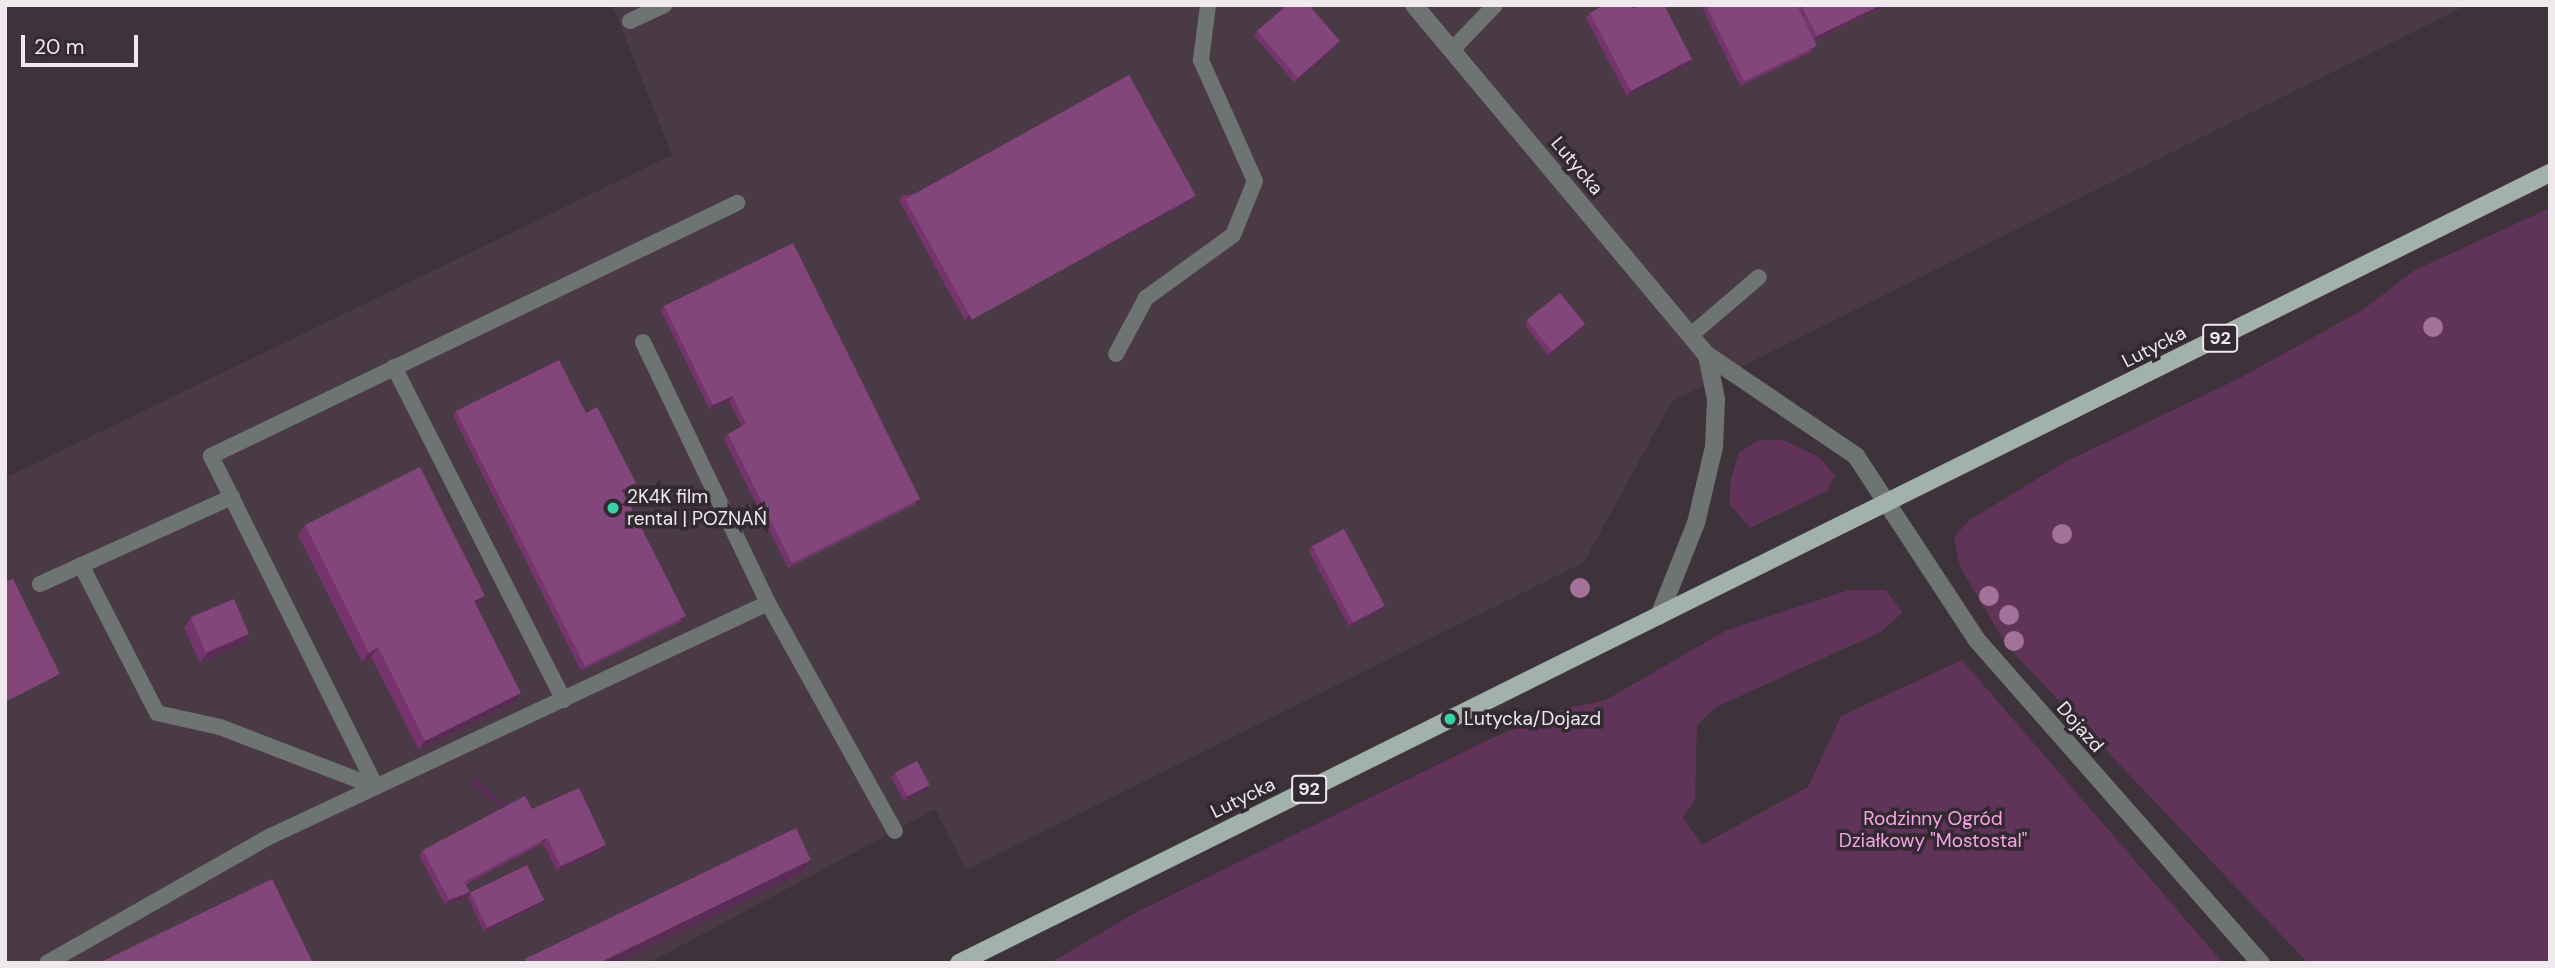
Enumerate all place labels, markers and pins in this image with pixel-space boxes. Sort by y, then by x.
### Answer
place label: 2K4K film rental | POZNAŃ [627,486,767,530]
marker: 2K4K film rental | POZNAŃ [605,500,621,516]
place label: Lutycka/Dojazd [1464,708,1601,730]
marker: Lutycka/Dojazd [1442,711,1458,727]

